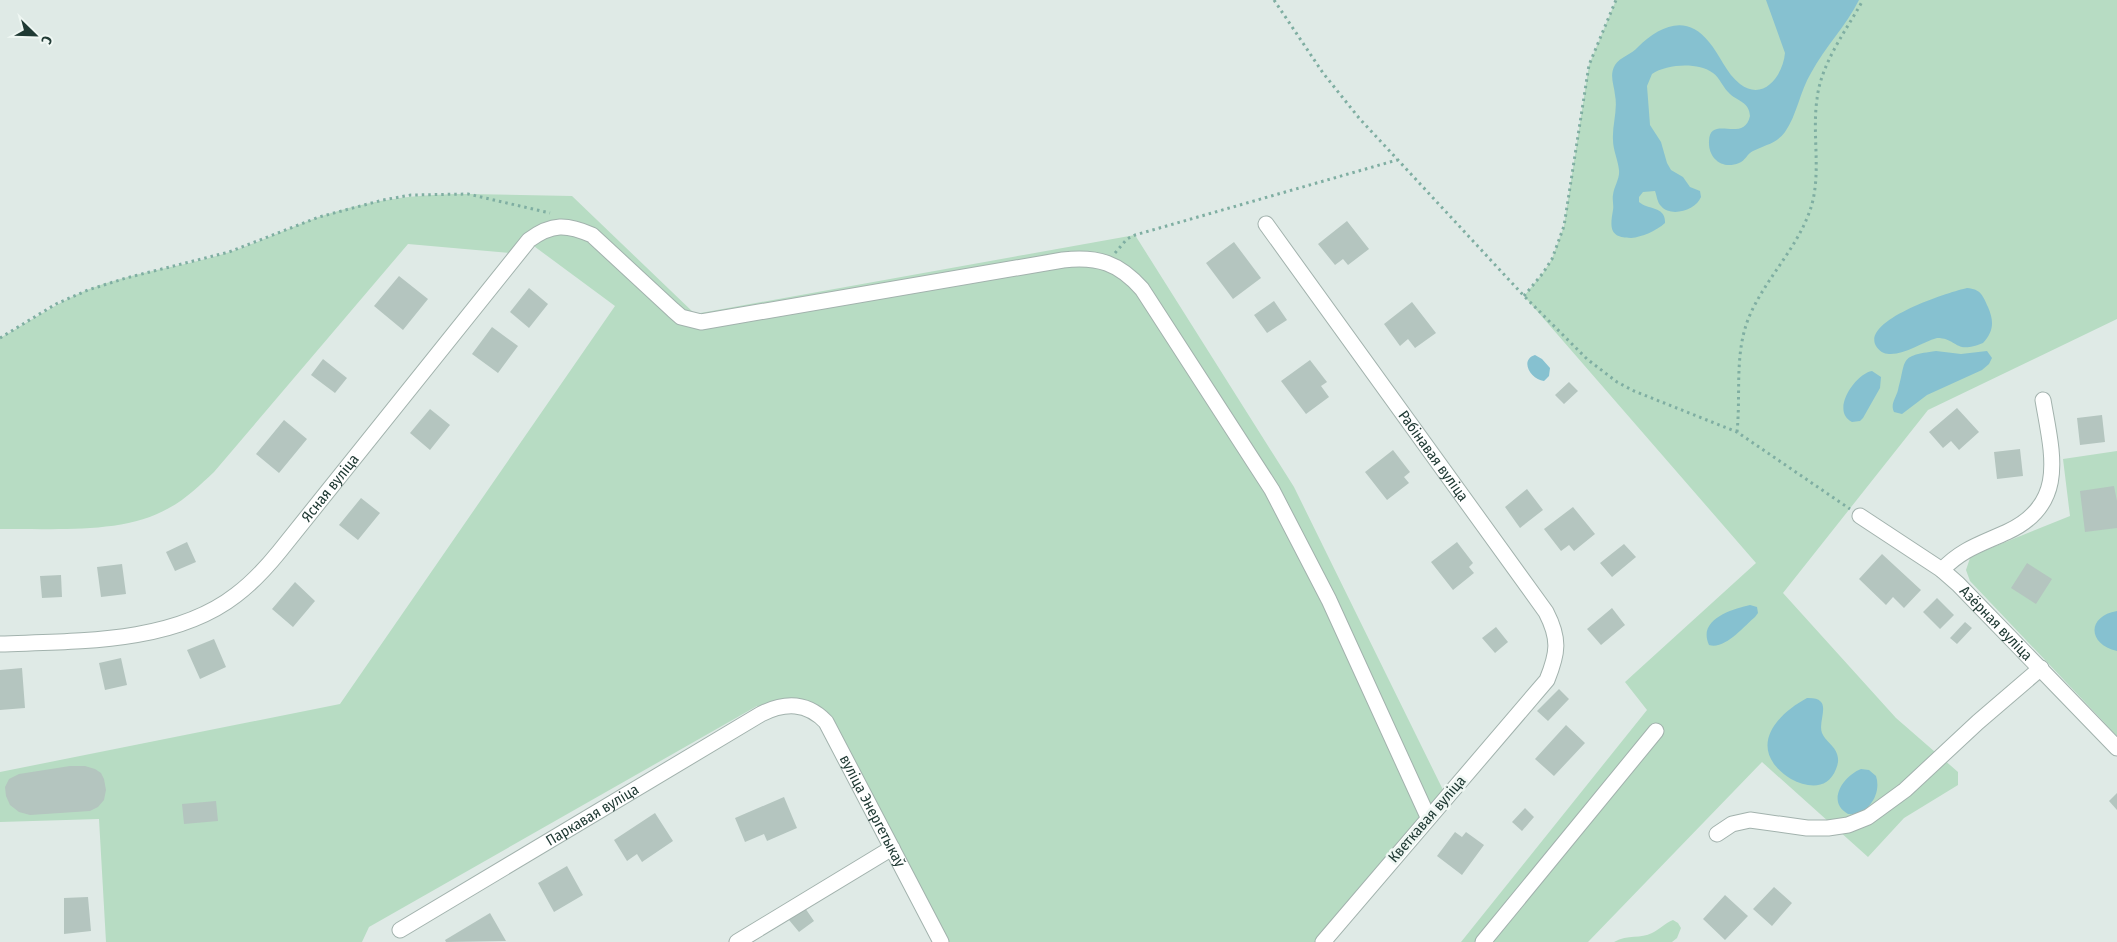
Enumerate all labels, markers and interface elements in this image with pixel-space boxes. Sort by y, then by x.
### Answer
north arrow [10,10,60,60]
text: С [37,33,56,47]
street label: Рабінавая вуліца [1395,407,1472,505]
street label: Ясная вуліца [298,451,363,526]
street label: Азёрная вуліца [1956,582,2036,664]
street label: вуліца Энергетыкаў [836,752,909,870]
street label: Кветкавая вуліца [1384,772,1470,866]
street label: Паркавая вуліца [543,780,642,850]

